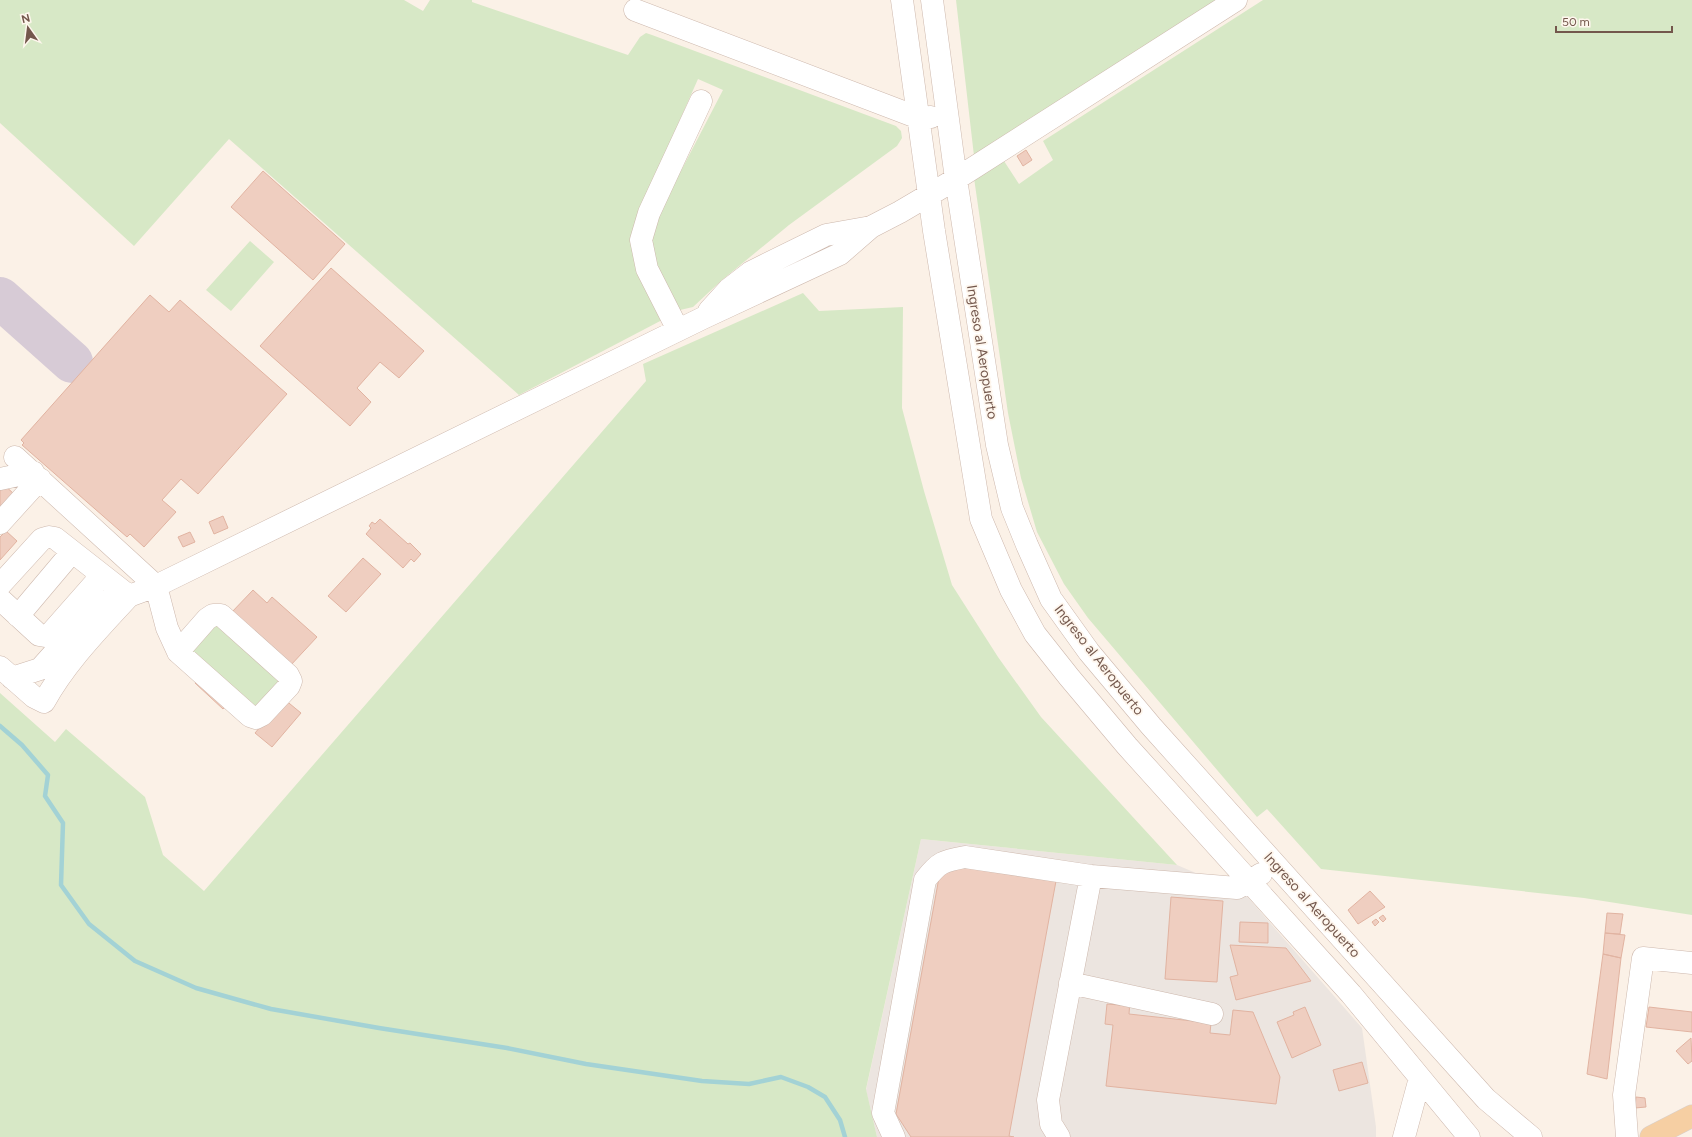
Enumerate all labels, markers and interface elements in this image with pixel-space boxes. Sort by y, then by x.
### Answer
north arrow [8,8,48,48]
scale bar [1556,8,1672,34]
text: N [20,11,31,26]
text: 50 m [1562,15,1590,29]
street label: Ingreso al Aeropuerto [963,284,1001,420]
street label: Ingreso al Aeropuerto [1051,601,1147,719]
street label: Ingreso al Aeropuerto [1260,849,1364,961]

